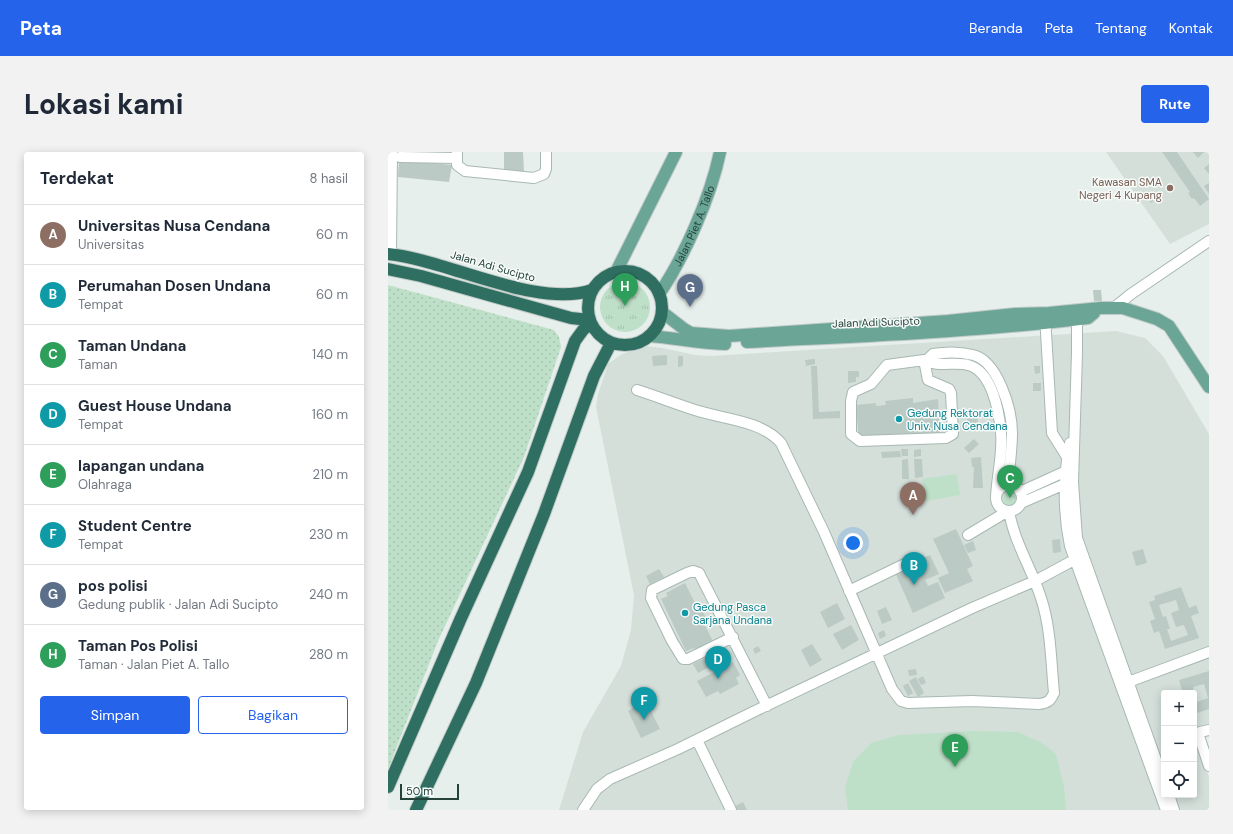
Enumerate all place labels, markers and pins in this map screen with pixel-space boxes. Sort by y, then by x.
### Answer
place label: Kawasan SMA Negeri 4 Kupang [1079,175,1162,202]
marker: Kawasan SMA Negeri 4 Kupang [1165,183,1175,193]
pin: H [612,273,638,306]
pin: G [677,274,703,307]
place label: Gedung Rektorat Univ. Nusa Cendana [907,406,1008,433]
marker: Gedung Rektorat Univ. Nusa Cendana [894,414,904,424]
pin: C [997,465,1023,498]
pin: A [900,482,926,515]
pin: B [901,552,927,585]
place label: Gedung Pasca Sarjana Undana [693,600,772,627]
marker: Gedung Pasca Sarjana Undana [680,608,690,618]
pin: D [705,646,731,679]
pin: F [631,687,657,720]
pin: E [942,734,968,767]

